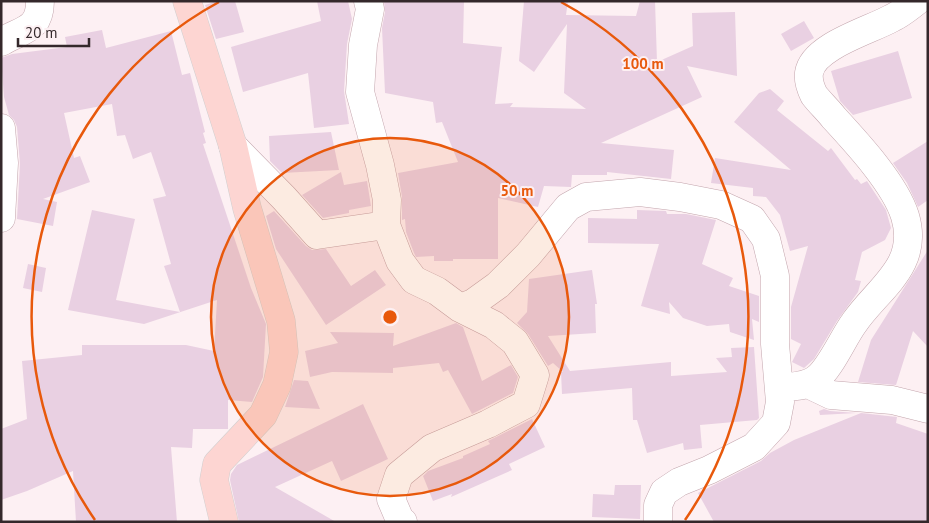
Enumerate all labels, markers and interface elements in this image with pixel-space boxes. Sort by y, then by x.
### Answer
scale bar [18,15,89,47]
text: 20 m [25,23,58,42]
text: 100 m [622,54,664,73]
text: 50 m [501,181,533,200]
centre of rings [381,308,399,326]

